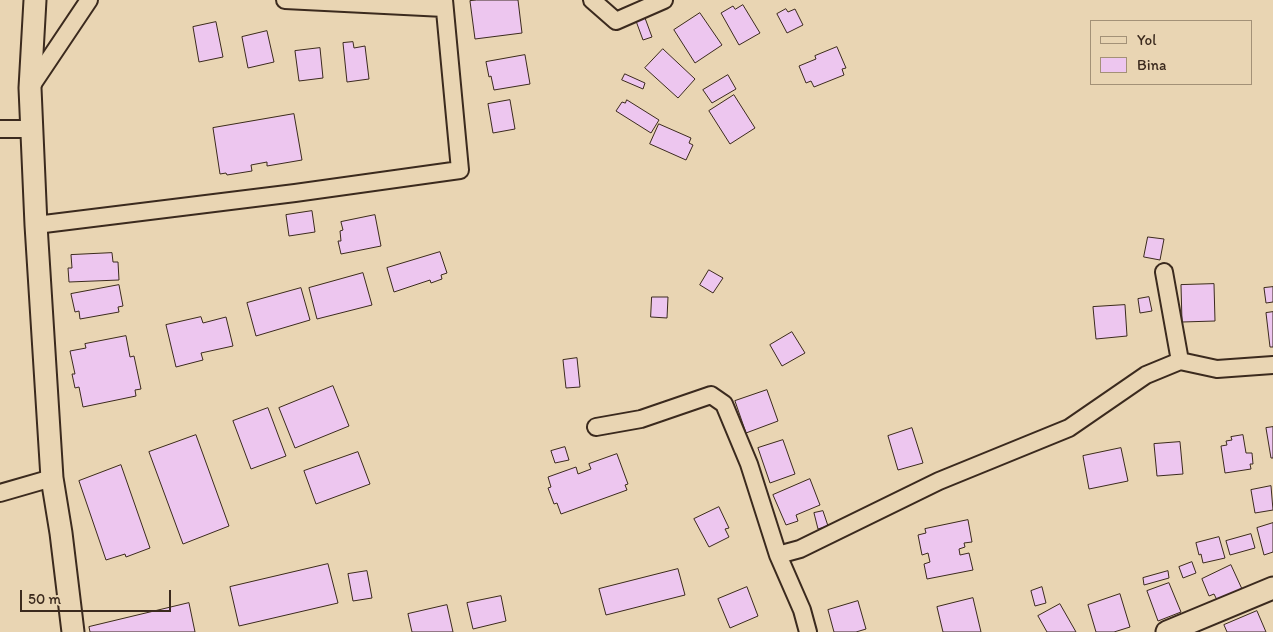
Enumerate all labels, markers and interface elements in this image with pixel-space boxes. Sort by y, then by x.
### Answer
legend [1090,20,1253,85]
text: Yol [1137,31,1156,49]
text: Bina [1137,56,1166,74]
scale bar [22,580,174,612]
text: 50 m [28,590,61,608]

